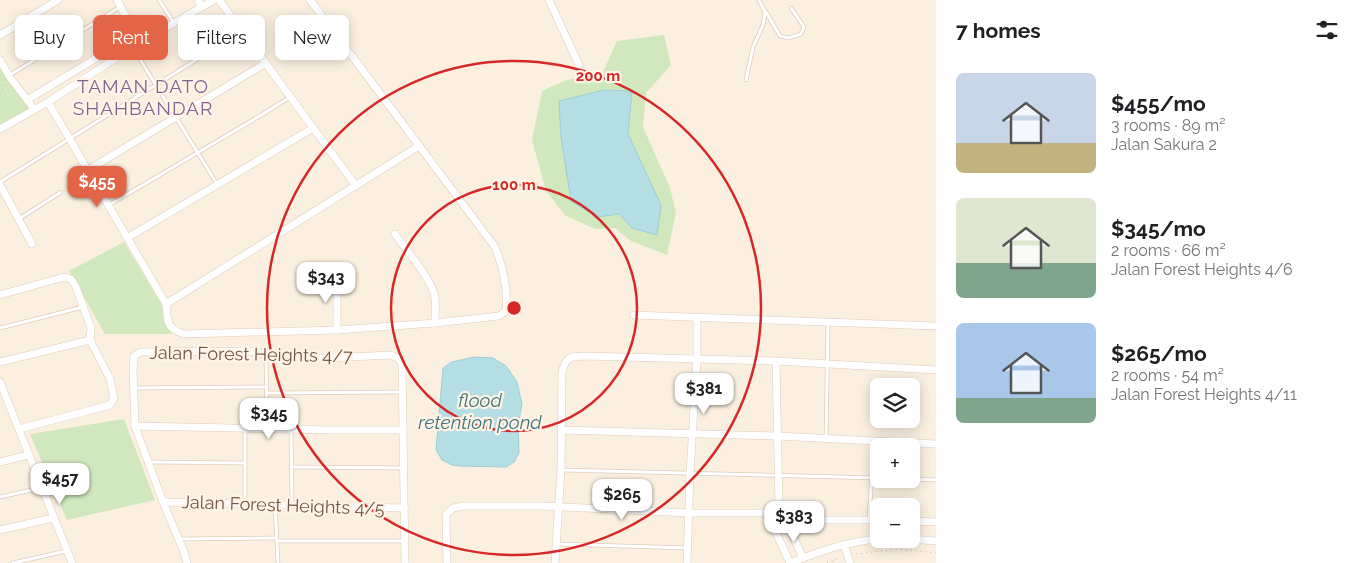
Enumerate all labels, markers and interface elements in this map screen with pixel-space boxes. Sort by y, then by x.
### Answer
chip: Buy [15,15,83,60]
chip: Rent [93,15,168,60]
chip: Filters [178,15,265,60]
chip: New [275,15,349,60]
icon: filters [1313,16,1341,44]
text: 7 homes [956,18,1041,43]
text: 200 m [576,67,620,85]
district label: TAMAN DATO SHAHBANDAR [73,75,213,119]
text: $455/mo [1111,91,1206,116]
icon: home [996,93,1056,153]
text: 3 rooms · 89 m² [1111,116,1226,135]
text: Jalan Sakura 2 [1111,135,1217,154]
pin: $455 [67,166,127,208]
text: $455 [78,172,116,191]
text: 100 m [492,176,536,194]
text: $345/mo [1111,216,1206,241]
icon: home [996,218,1056,278]
text: 2 rooms · 66 m² [1111,241,1226,260]
text: Jalan Forest Heights 4/6 [1111,260,1293,279]
pin: $343 [296,262,356,304]
text: $343 [307,268,345,287]
centre of rings [505,299,523,317]
text: $265/mo [1111,341,1207,366]
street label: Jalan Forest Heights 4/7 [149,342,353,366]
icon: home [996,343,1056,403]
text: 2 rooms · 54 m² [1111,366,1224,385]
pin: $381 [674,372,734,415]
map controls [870,378,920,548]
button: layers [870,378,920,428]
text: $381 [686,379,722,398]
text: Jalan Forest Heights 4/11 [1111,385,1297,404]
water label: flood retention pond [418,389,542,433]
pin: $345 [239,398,299,440]
text: $345 [251,404,288,423]
button: + [870,438,920,488]
pin: $457 [30,462,90,505]
text: $457 [41,469,79,488]
pin: $265 [592,478,652,521]
text: $265 [603,485,641,504]
street label: Jalan Forest Heights 4/5 [181,491,385,519]
button: − [870,498,920,548]
pin: $383 [764,500,824,543]
text: $383 [775,507,813,526]

